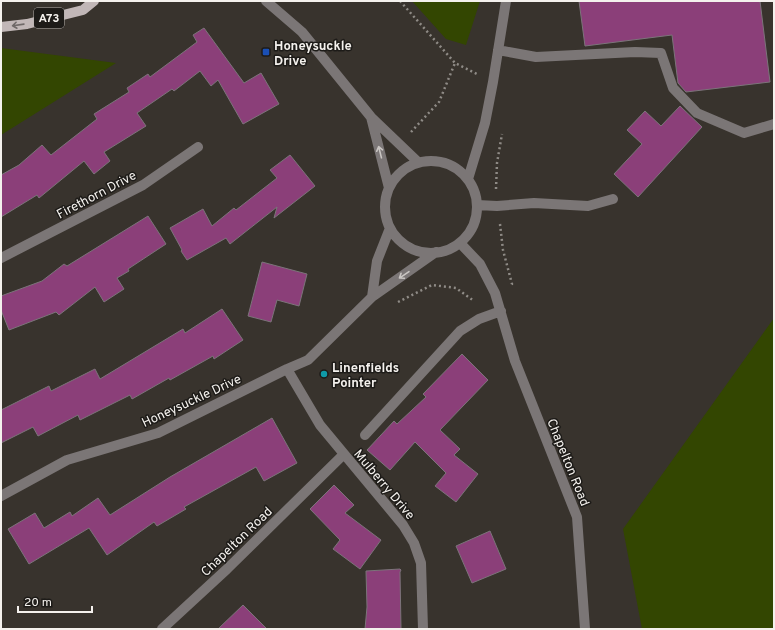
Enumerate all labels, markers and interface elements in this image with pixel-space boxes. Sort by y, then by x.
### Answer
road number: A73 [34,8,64,28]
one-way arrow [12,21,25,29]
place label: Honeysuckle Drive [274,39,352,70]
marker: Honeysuckle Drive [261,47,271,57]
one-way arrow [376,146,384,159]
street label: Firethorn Drive [54,168,139,223]
one-way arrow [399,271,410,279]
place label: Linenfields Pointer [332,361,399,392]
marker: Linenfields Pointer [319,369,329,379]
street label: Honeysuckle Drive [139,372,244,432]
street label: Chapelton Road [542,417,592,509]
street label: Mulberry Drive [349,447,417,524]
street label: Chapelton Road [198,504,276,581]
scale bar [18,588,92,614]
text: 20 m [24,595,52,611]

